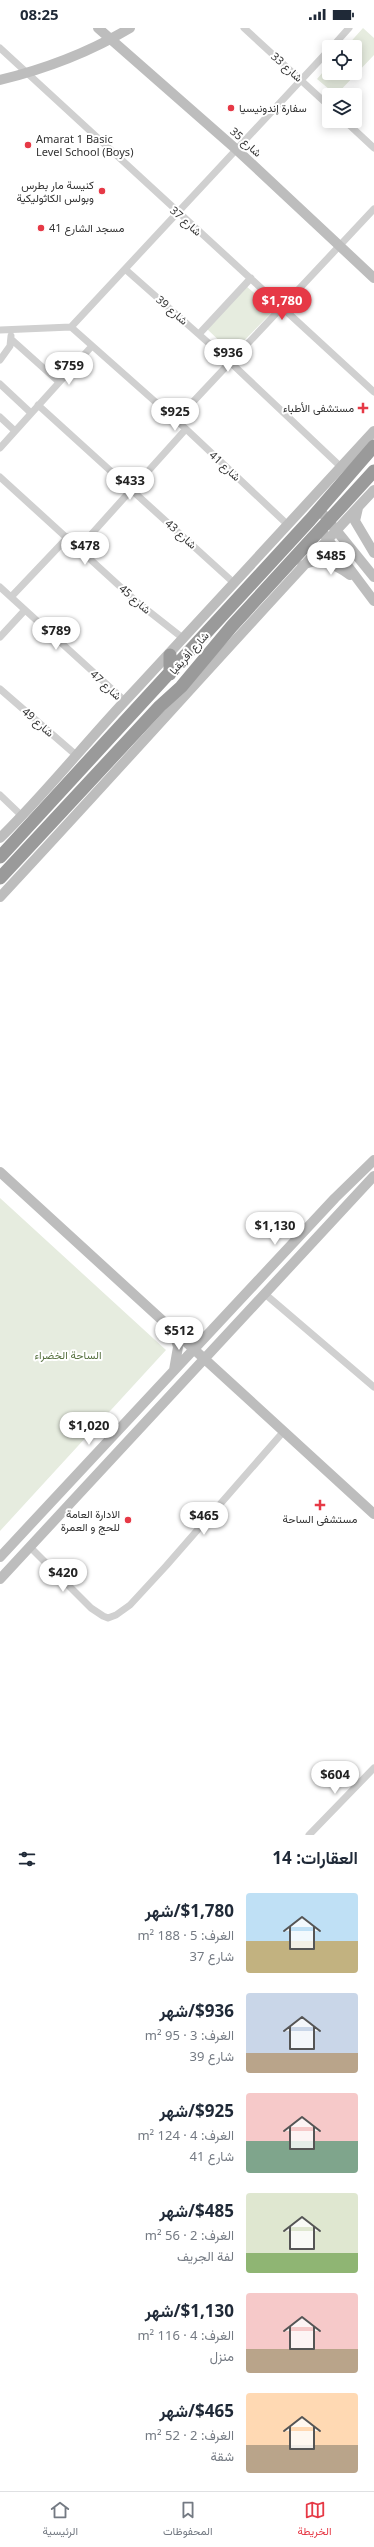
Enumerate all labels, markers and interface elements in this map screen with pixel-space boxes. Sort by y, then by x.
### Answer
text: 08:25 [20,4,59,24]
map controls [322,40,362,128]
button: locate [322,40,362,80]
street label: شارع 33 [268,48,307,86]
button: layers [322,88,362,128]
place label: سفارة إندونيسيا [239,100,307,115]
marker: سفارة إندونيسيا [226,103,236,113]
street label: شارع 35 [227,123,266,161]
place label: Amarat 1 Basic Level School (Boys) [36,131,133,159]
marker: Amarat 1 Basic Level School (Boys) [23,140,33,150]
place label: كنيسة مار بطرس وبولس الكاثوليكية [16,177,94,205]
marker: كنيسة مار بطرس وبولس الكاثوليكية [97,186,107,196]
street label: شارع 37 [167,202,206,240]
place label: مسجد الشارع 41 [49,220,124,236]
marker: مسجد الشارع 41 [36,223,46,233]
pin: $1,780 [249,287,315,321]
text: $1,780 [262,291,302,309]
street label: شارع 39 [153,292,192,329]
pin: $936 [204,339,252,373]
text: $936 [213,343,243,361]
pin: $759 [45,352,93,386]
text: $759 [54,356,84,374]
pin: $925 [151,398,199,432]
place label: مستشفی الأطباء [283,400,354,415]
text: $925 [160,402,190,420]
marker: مستشفی الأطباء [357,402,369,414]
street label: شارع 41 [206,447,244,485]
pin: $433 [106,467,154,501]
text: $433 [115,471,145,489]
street label: شارع 43 [162,515,201,553]
pin: $478 [61,532,109,566]
text: $478 [70,536,100,554]
pin: $485 [307,542,355,576]
text: $485 [316,546,346,564]
street label: شارع 45 [116,581,155,618]
pin: $789 [32,617,80,651]
text: $789 [41,621,71,639]
street label: شارع أفريقيا [165,628,213,678]
street label: شارع 47 [87,666,125,704]
street label: شارع 49 [19,704,58,741]
pin: $1,130 [242,1212,308,1246]
text: $1,130 [255,1216,295,1234]
pin: $512 [155,1317,203,1351]
text: $512 [164,1321,194,1339]
park label: الساحة الخضراء [35,1347,102,1362]
pin: $1,020 [56,1412,122,1446]
text: $1,020 [69,1416,109,1434]
marker: مستشفى الساحة [314,1499,326,1511]
pin: $465 [180,1502,228,1536]
place label: الادارة العامة للحج و العمرة [61,1506,120,1535]
text: $465 [189,1506,219,1524]
place label: مستشفى الساحة [283,1511,358,1526]
marker: الادارة العامة للحج و العمرة [123,1515,133,1525]
pin: $420 [39,1559,87,1593]
text: $420 [48,1563,78,1581]
pin: $604 [311,1761,359,1795]
text: $604 [320,1765,350,1783]
text: العقارات: 14 [272,1846,358,1869]
icon: filters [16,1848,38,1870]
text: $1,780/شهر [145,1899,234,1922]
icon: home [278,1909,326,1957]
text: الغرف: 5 · 188 m² [137,1926,234,1944]
text: شارع 37 [190,1947,234,1965]
text: $936/شهر [159,1999,234,2022]
icon: home [278,2009,326,2057]
text: الغرف: 3 · 95 m² [145,2026,234,2044]
text: شارع 39 [190,2047,234,2065]
text: $925/شهر [159,2099,234,2122]
icon: home [278,2109,326,2157]
text: الغرف: 4 · 124 m² [137,2126,234,2144]
text: شارع 41 [190,2147,234,2165]
text: $485/شهر [159,2199,234,2222]
icon: home [278,2209,326,2257]
text: الغرف: 2 · 56 m² [145,2226,234,2244]
text: لفة الجريف [177,2247,234,2265]
text: $1,130/شهر [145,2299,234,2322]
icon: home [278,2309,326,2357]
text: الغرف: 4 · 116 m² [137,2326,234,2344]
text: منزل [210,2347,234,2365]
text: $465/شهر [159,2399,234,2422]
icon: home [278,2409,326,2457]
text: الغرف: 2 · 52 m² [145,2426,234,2444]
text: شقة [211,2447,234,2465]
tab: الرئيسية [43,2499,78,2541]
tab: المحفوظات [163,2499,213,2541]
tab: الخريطة [298,2499,332,2541]

